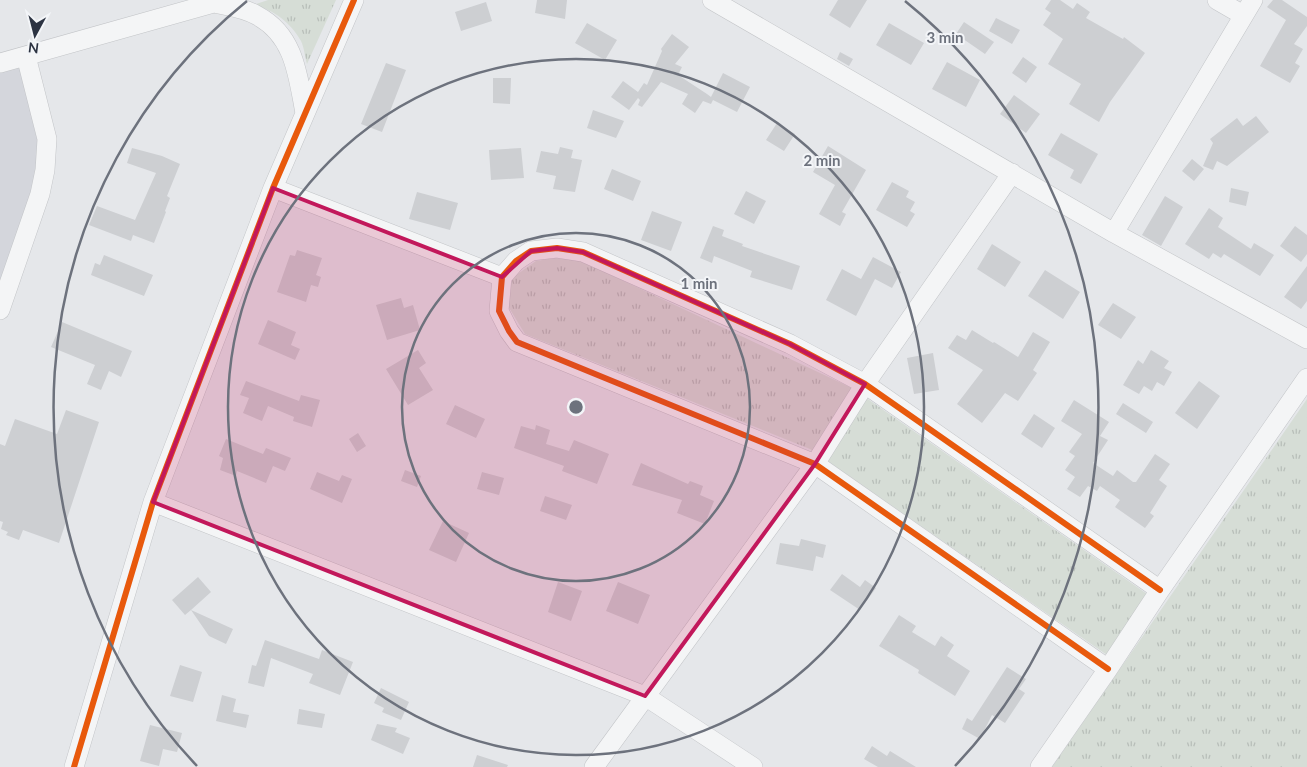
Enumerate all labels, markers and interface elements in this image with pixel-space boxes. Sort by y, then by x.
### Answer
north arrow [10,10,60,60]
text: 3 min [926,28,964,46]
text: N [27,39,40,57]
text: 2 min [803,151,841,169]
text: 1 min [680,274,718,292]
centre of rings [567,398,585,416]

